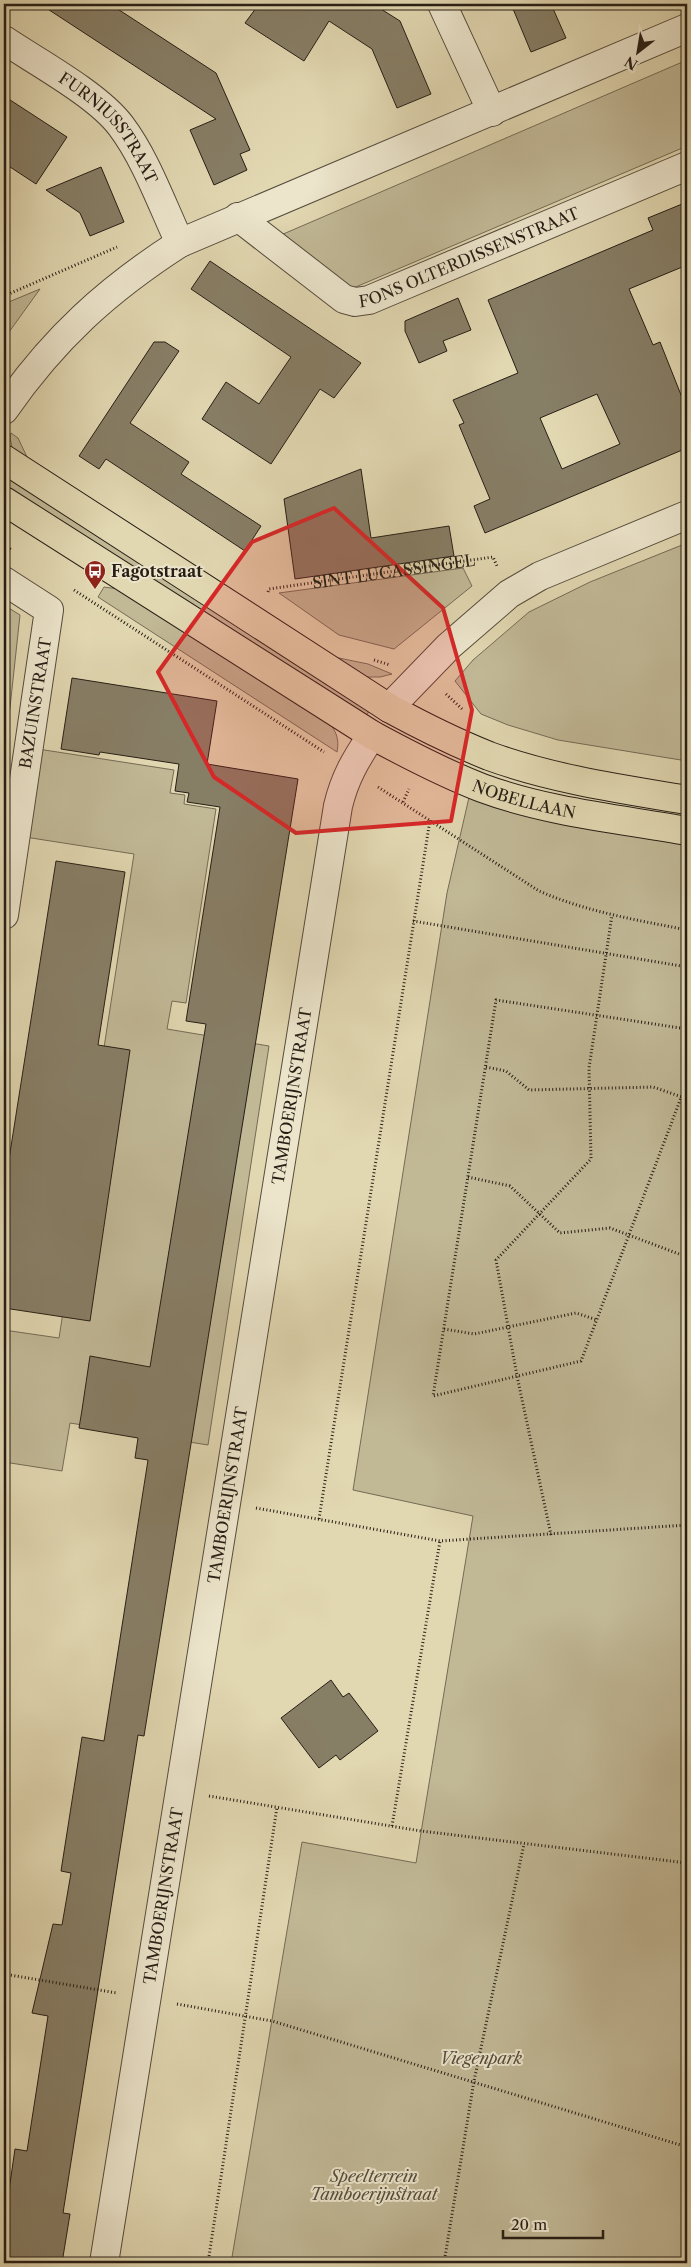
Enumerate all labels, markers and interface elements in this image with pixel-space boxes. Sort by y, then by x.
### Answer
north arrow [614,28,664,78]
text: N [621,52,641,74]
street label: FURNIUSSTRAAT [55,68,162,186]
street label: FONS OLTERDISSENSTRAAT [357,203,582,311]
street label: SINT LUCASSINGEL [311,550,477,593]
bus stop icon: Fagotstraat [83,559,107,590]
place label: Fagotstraat [111,561,203,581]
street label: BAZUINSTRAAT [15,636,55,770]
street label: NOBELLAAN [470,775,577,822]
street label: TAMBOERIJNSTRAAT [267,1006,315,1186]
street label: TAMBOERIJNSTRAAT [203,1405,251,1585]
street label: TAMBOERIJNSTRAAT [139,1806,187,1986]
park label: Viegenpark [440,2048,523,2068]
park label: Speelterrein Tamboerijnstraat [311,2166,439,2204]
scale bar [503,2207,604,2239]
text: 20 m [511,2215,547,2234]

